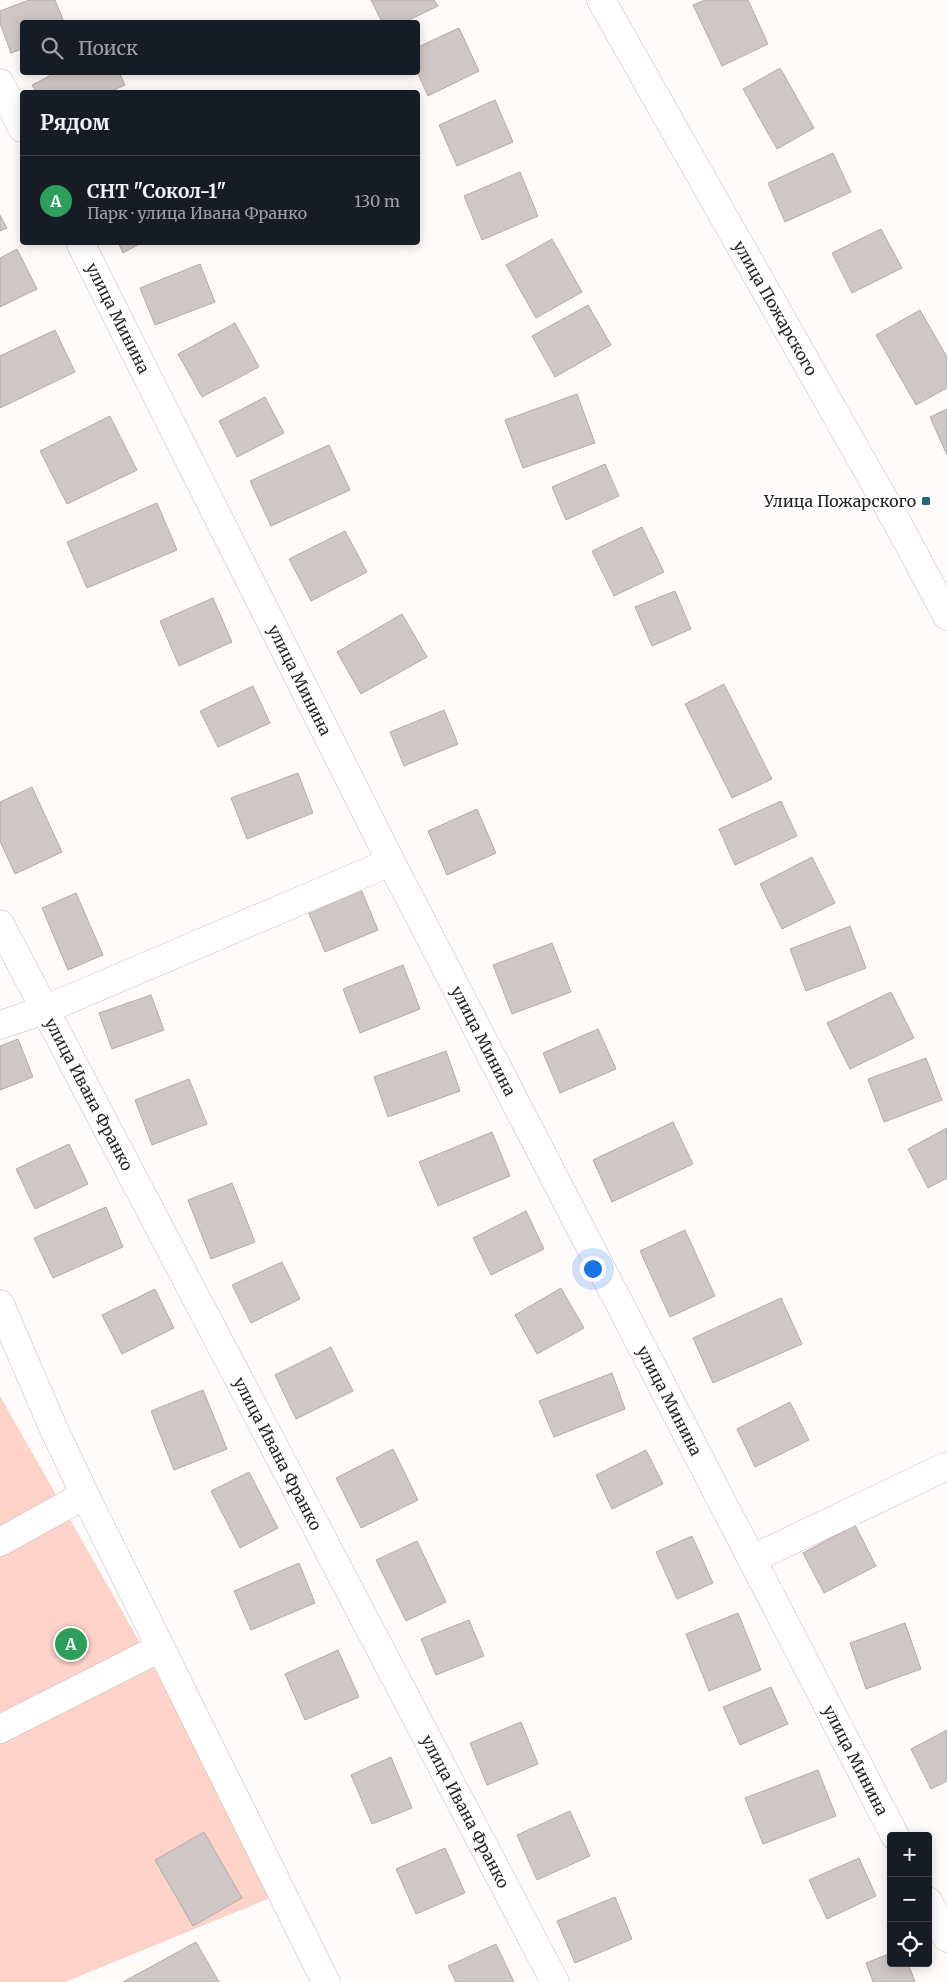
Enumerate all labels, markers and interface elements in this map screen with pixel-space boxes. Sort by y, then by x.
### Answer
search box [20,20,420,75]
icon: search [38,34,66,62]
text: Поиск [78,36,138,60]
text: Рядом [40,109,110,136]
text: СНТ "Сокол-1" [87,179,226,203]
text: A [50,191,62,211]
text: 130 m [354,191,400,211]
text: Парк · улица Ивана Франко [87,203,307,223]
street label: улица Пожарского [729,237,822,379]
street label: улица Минина [82,259,154,377]
place label: Улица Пожарского [763,491,916,511]
marker: Улица Пожарского [920,495,932,507]
street label: улица Минина [264,621,336,739]
street label: улица Минина [447,982,520,1100]
street label: улица Ивана Франко [41,1014,138,1174]
your location [580,1256,606,1282]
street label: улица Минина [633,1342,707,1459]
street label: улица Ивана Франко [229,1374,326,1534]
pin: A [55,1625,87,1663]
street label: улица Минина [819,1702,893,1819]
street label: улица Ивана Франко [417,1731,514,1891]
map controls [887,1832,932,1967]
button: + [887,1832,932,1877]
button: − [887,1877,932,1922]
button: locate [887,1922,932,1967]

